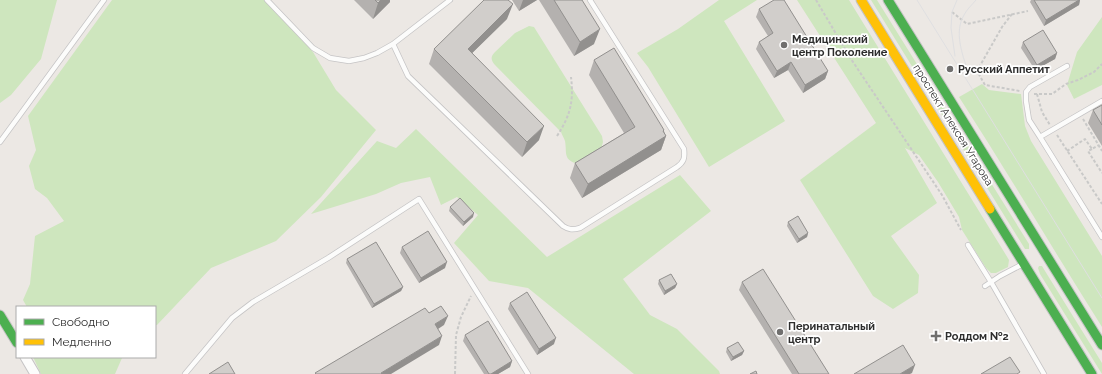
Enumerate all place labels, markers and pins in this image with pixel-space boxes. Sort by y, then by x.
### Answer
place label: Медицинский центр Поколение [792,33,888,59]
marker: Медицинский центр Поколение [779,40,789,50]
place label: Русский Аппетит [958,63,1050,76]
marker: Русский Аппетит [945,64,955,74]
place label: Перинатальный центр [788,320,875,346]
marker: Перинатальный центр [775,327,785,337]
marker: Роддом №2 [930,330,942,342]
place label: Роддом №2 [945,330,1009,343]

